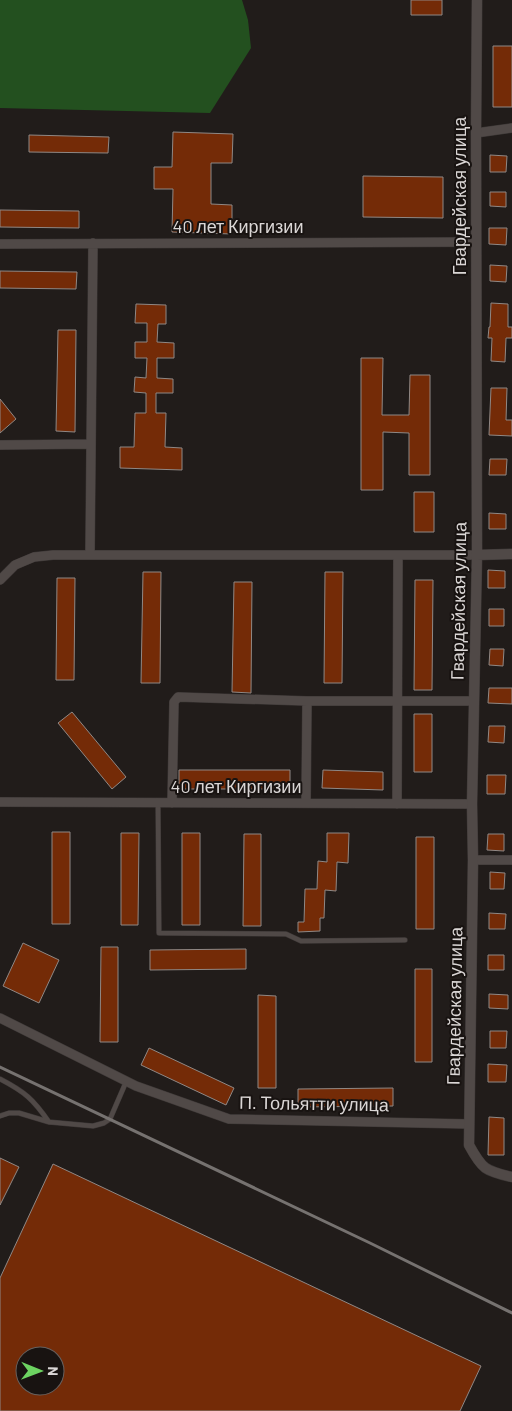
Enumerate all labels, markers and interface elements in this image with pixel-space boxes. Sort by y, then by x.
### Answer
street label: Гвардейская улица [448,116,470,275]
street label: 40 лет Киргизии [173,215,303,237]
street label: Гвардейская улица [446,521,470,680]
street label: 40 лет Киргизии [171,775,301,797]
street label: Гвардейская улица [442,926,466,1085]
street label: П. Тольятти улица [239,1091,390,1115]
north arrow [15,1346,65,1396]
text: N [45,1366,62,1376]

